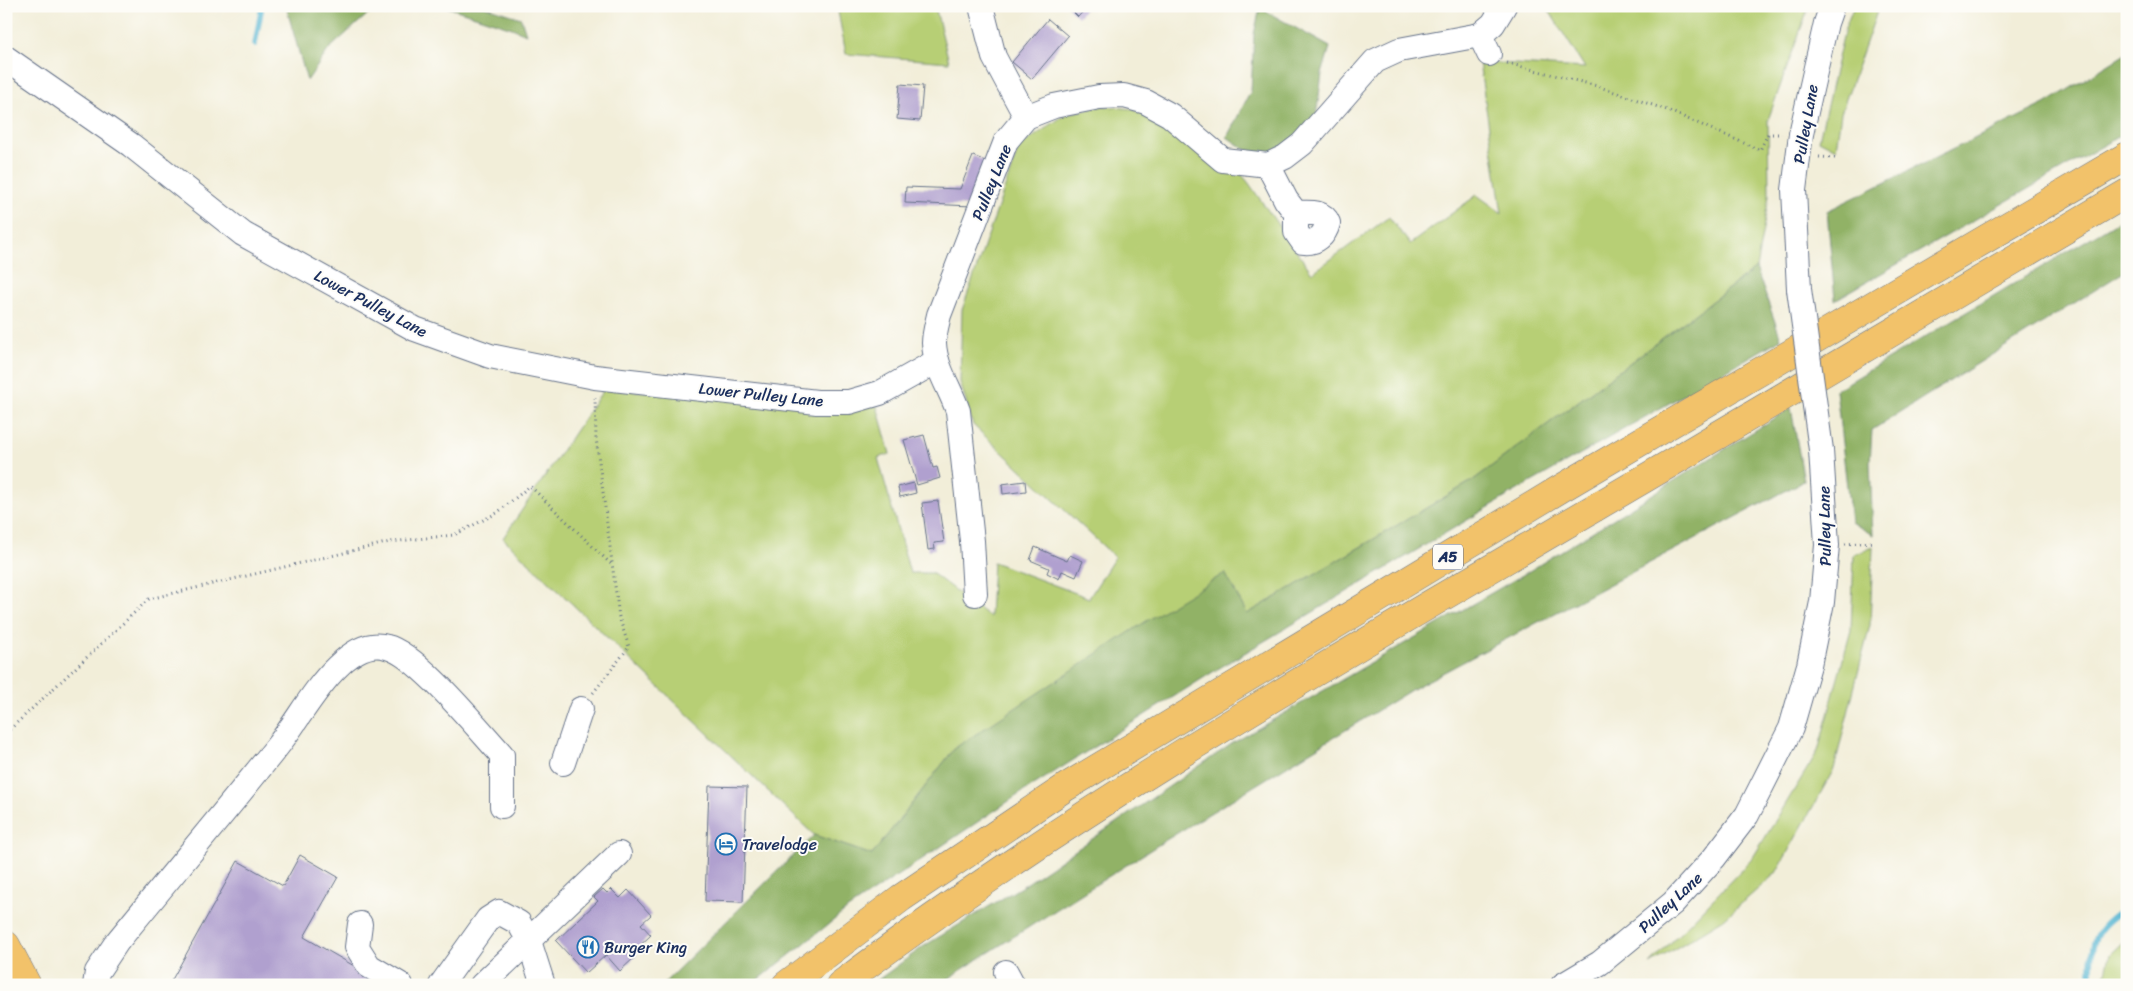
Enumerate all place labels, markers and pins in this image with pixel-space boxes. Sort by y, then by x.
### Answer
place label: Travelodge [742,830,817,859]
hotel icon: Travelodge [714,832,738,856]
place label: Burger King [604,933,687,962]
restaurant icon: Burger King [576,935,600,959]

